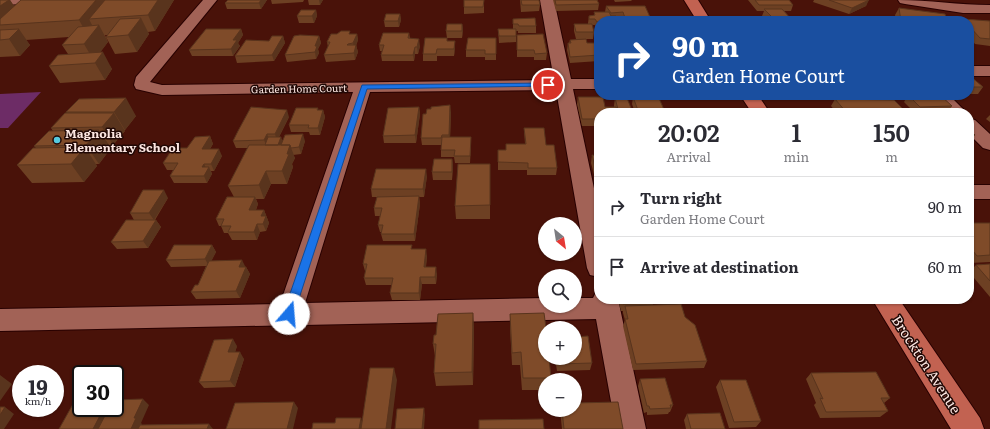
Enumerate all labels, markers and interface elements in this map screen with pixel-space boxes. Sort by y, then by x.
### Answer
text: 90 m [672,24,739,66]
icon: right [606,32,658,84]
text: Garden Home Court [672,62,845,89]
pin [531,68,565,102]
icon: arrive [537,74,559,96]
street label: Garden Home Court [251,80,347,96]
text: 20:02 [658,114,720,149]
text: 1 [791,114,801,149]
text: 150 [873,114,910,149]
place label: Magnolia Elementary School [65,124,181,156]
marker: Magnolia Elementary School [52,135,62,145]
text: Arrival [667,147,711,166]
text: min [784,147,809,166]
text: m [885,147,898,166]
text: Turn right [640,186,722,209]
text: 90 m [928,195,962,218]
icon: right [606,196,628,218]
text: Garden Home Court [640,209,765,228]
north arrow [538,217,582,261]
map controls [538,217,582,417]
text: Arrive at destination [640,255,799,278]
text: 60 m [928,255,962,278]
icon: arrive [606,256,628,278]
button: search [538,269,582,313]
position arrow [268,293,310,335]
street label: Brockton Avenue [888,311,966,417]
button: + [538,321,582,365]
speed limit sign: 30 [72,365,124,417]
text: 19 [28,371,48,401]
button: − [538,373,582,417]
text: km/h [25,393,51,408]

